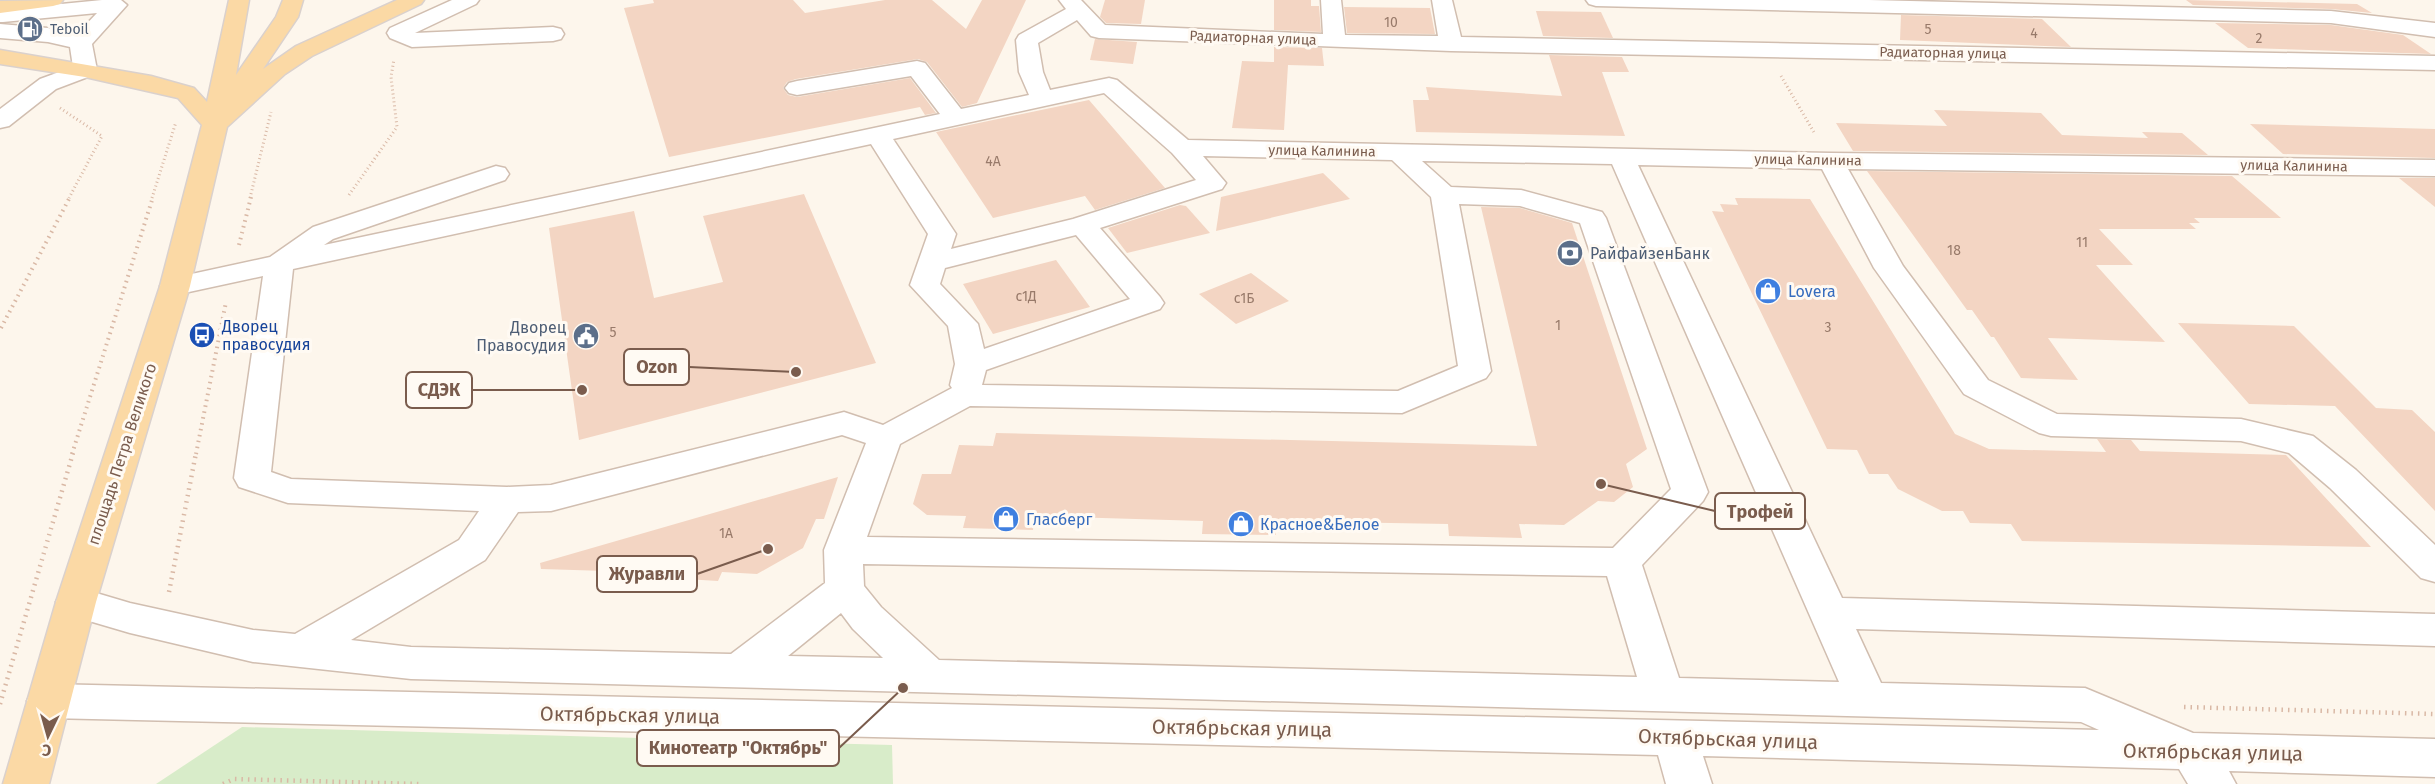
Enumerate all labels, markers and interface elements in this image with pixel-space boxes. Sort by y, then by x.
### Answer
fuel station icon: Teboil [15,14,45,44]
house number: 10 [1384,14,1398,31]
place label: Teboil [50,21,89,38]
house number: 5 [1924,21,1932,38]
house number: 4 [2030,25,2038,42]
street label: Радиаторная улица [1189,27,1317,49]
house number: 2 [2256,30,2263,47]
street label: Радиаторная улица [1879,43,2007,63]
street label: улица Калинина [1268,142,1376,160]
street label: улица Калинина [1754,151,1862,169]
house number: 4А [985,153,1001,170]
street label: улица Калинина [2240,157,2348,175]
house number: 11 [2076,234,2088,251]
bank icon: РайфайзенБанк [1555,238,1585,268]
house number: 18 [1947,242,1961,259]
place label: РайфайзенБанк [1590,244,1711,263]
shop icon: Lovera [1753,276,1783,306]
place label: Lovera [1788,282,1836,301]
house number: с1Д [1015,288,1037,305]
house number: с1Б [1234,290,1254,307]
place label: Дворец правосудия [221,317,310,354]
house number: 1 [1555,317,1561,334]
place label: Дворец Правосудия [476,318,567,355]
house number: 3 [1825,319,1832,336]
bus stop icon: Дворец правосудия [187,320,217,350]
public building icon: Дворец Правосудия [571,321,601,351]
house number: 5 [609,324,617,341]
callout: Ozon [624,349,689,385]
text: Ozon [636,356,678,378]
street label: площадь Петра Великого [84,361,160,547]
callout: СДЭК [406,372,472,408]
text: СДЭК [418,379,461,401]
callout: Трофей [1715,493,1805,529]
text: Трофей [1727,501,1793,523]
shop icon: Гласберг [991,504,1021,534]
shop icon: Красное&Белое [1226,509,1256,539]
place label: Гласберг [1026,510,1092,529]
place label: Красное&Белое [1260,515,1379,534]
house number: 1А [719,525,733,542]
callout: Журавли [597,556,697,592]
text: Журавли [608,563,685,585]
street label: Октябрьская улица [540,701,720,729]
north arrow [18,706,78,766]
street label: Октябрьская улица [1152,714,1332,742]
street label: Октябрьская улица [1638,724,1818,754]
callout: Кинотеатр "Октябрь" [637,730,839,766]
text: Кинотеатр "Октябрь" [649,737,827,759]
street label: Октябрьская улица [2123,738,2303,766]
text: С [41,741,52,760]

